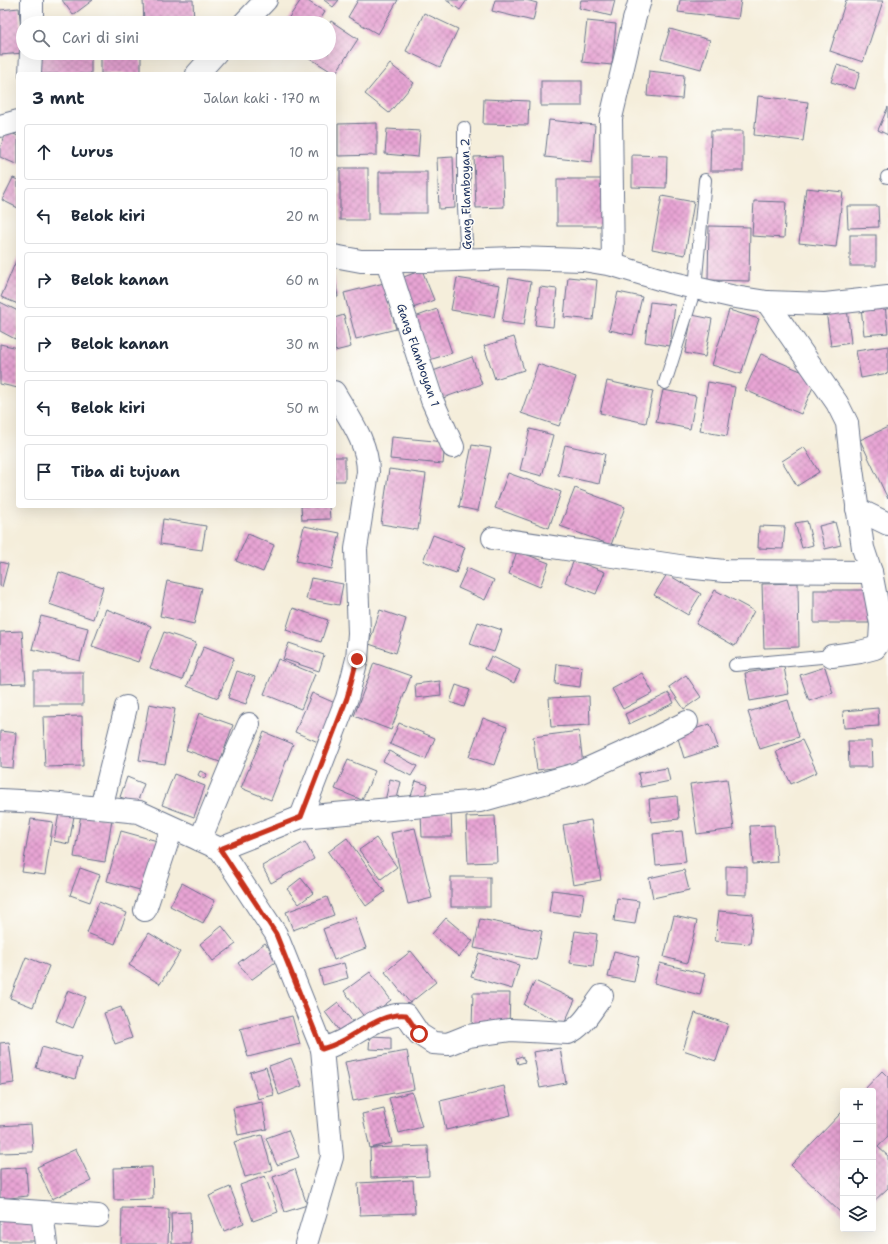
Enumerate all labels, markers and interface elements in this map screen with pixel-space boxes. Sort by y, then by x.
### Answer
search box [16,16,336,60]
icon: search [30,27,52,49]
text: Cari di sini [62,28,139,48]
text: 3 mnt [32,87,85,109]
text: Jalan kaki · 170 m [203,90,320,107]
street label: Gang Flamboyan 2 [457,138,475,250]
icon: ahead [33,141,55,163]
text: Lurus [71,142,113,162]
text: 10 m [289,144,319,161]
icon: left [33,205,55,227]
text: Belok kiri [71,206,145,226]
text: 20 m [286,208,319,225]
icon: right [33,269,55,291]
text: Belok kanan [71,270,169,290]
text: 60 m [286,272,319,289]
street label: Gang Flamboyan 1 [393,301,443,409]
icon: right [33,333,55,355]
text: Belok kanan [71,334,169,354]
text: 30 m [285,336,319,353]
icon: left [33,397,55,419]
text: Belok kiri [71,398,145,418]
text: 50 m [286,400,319,417]
icon: arrive [33,461,55,483]
text: Tiba di tujuan [71,462,180,482]
route end [348,650,366,668]
route start [410,1025,428,1043]
map controls [840,1088,876,1232]
button: + [840,1088,876,1124]
button: − [840,1124,876,1160]
button: locate [840,1160,876,1196]
button: layers [840,1196,876,1232]

